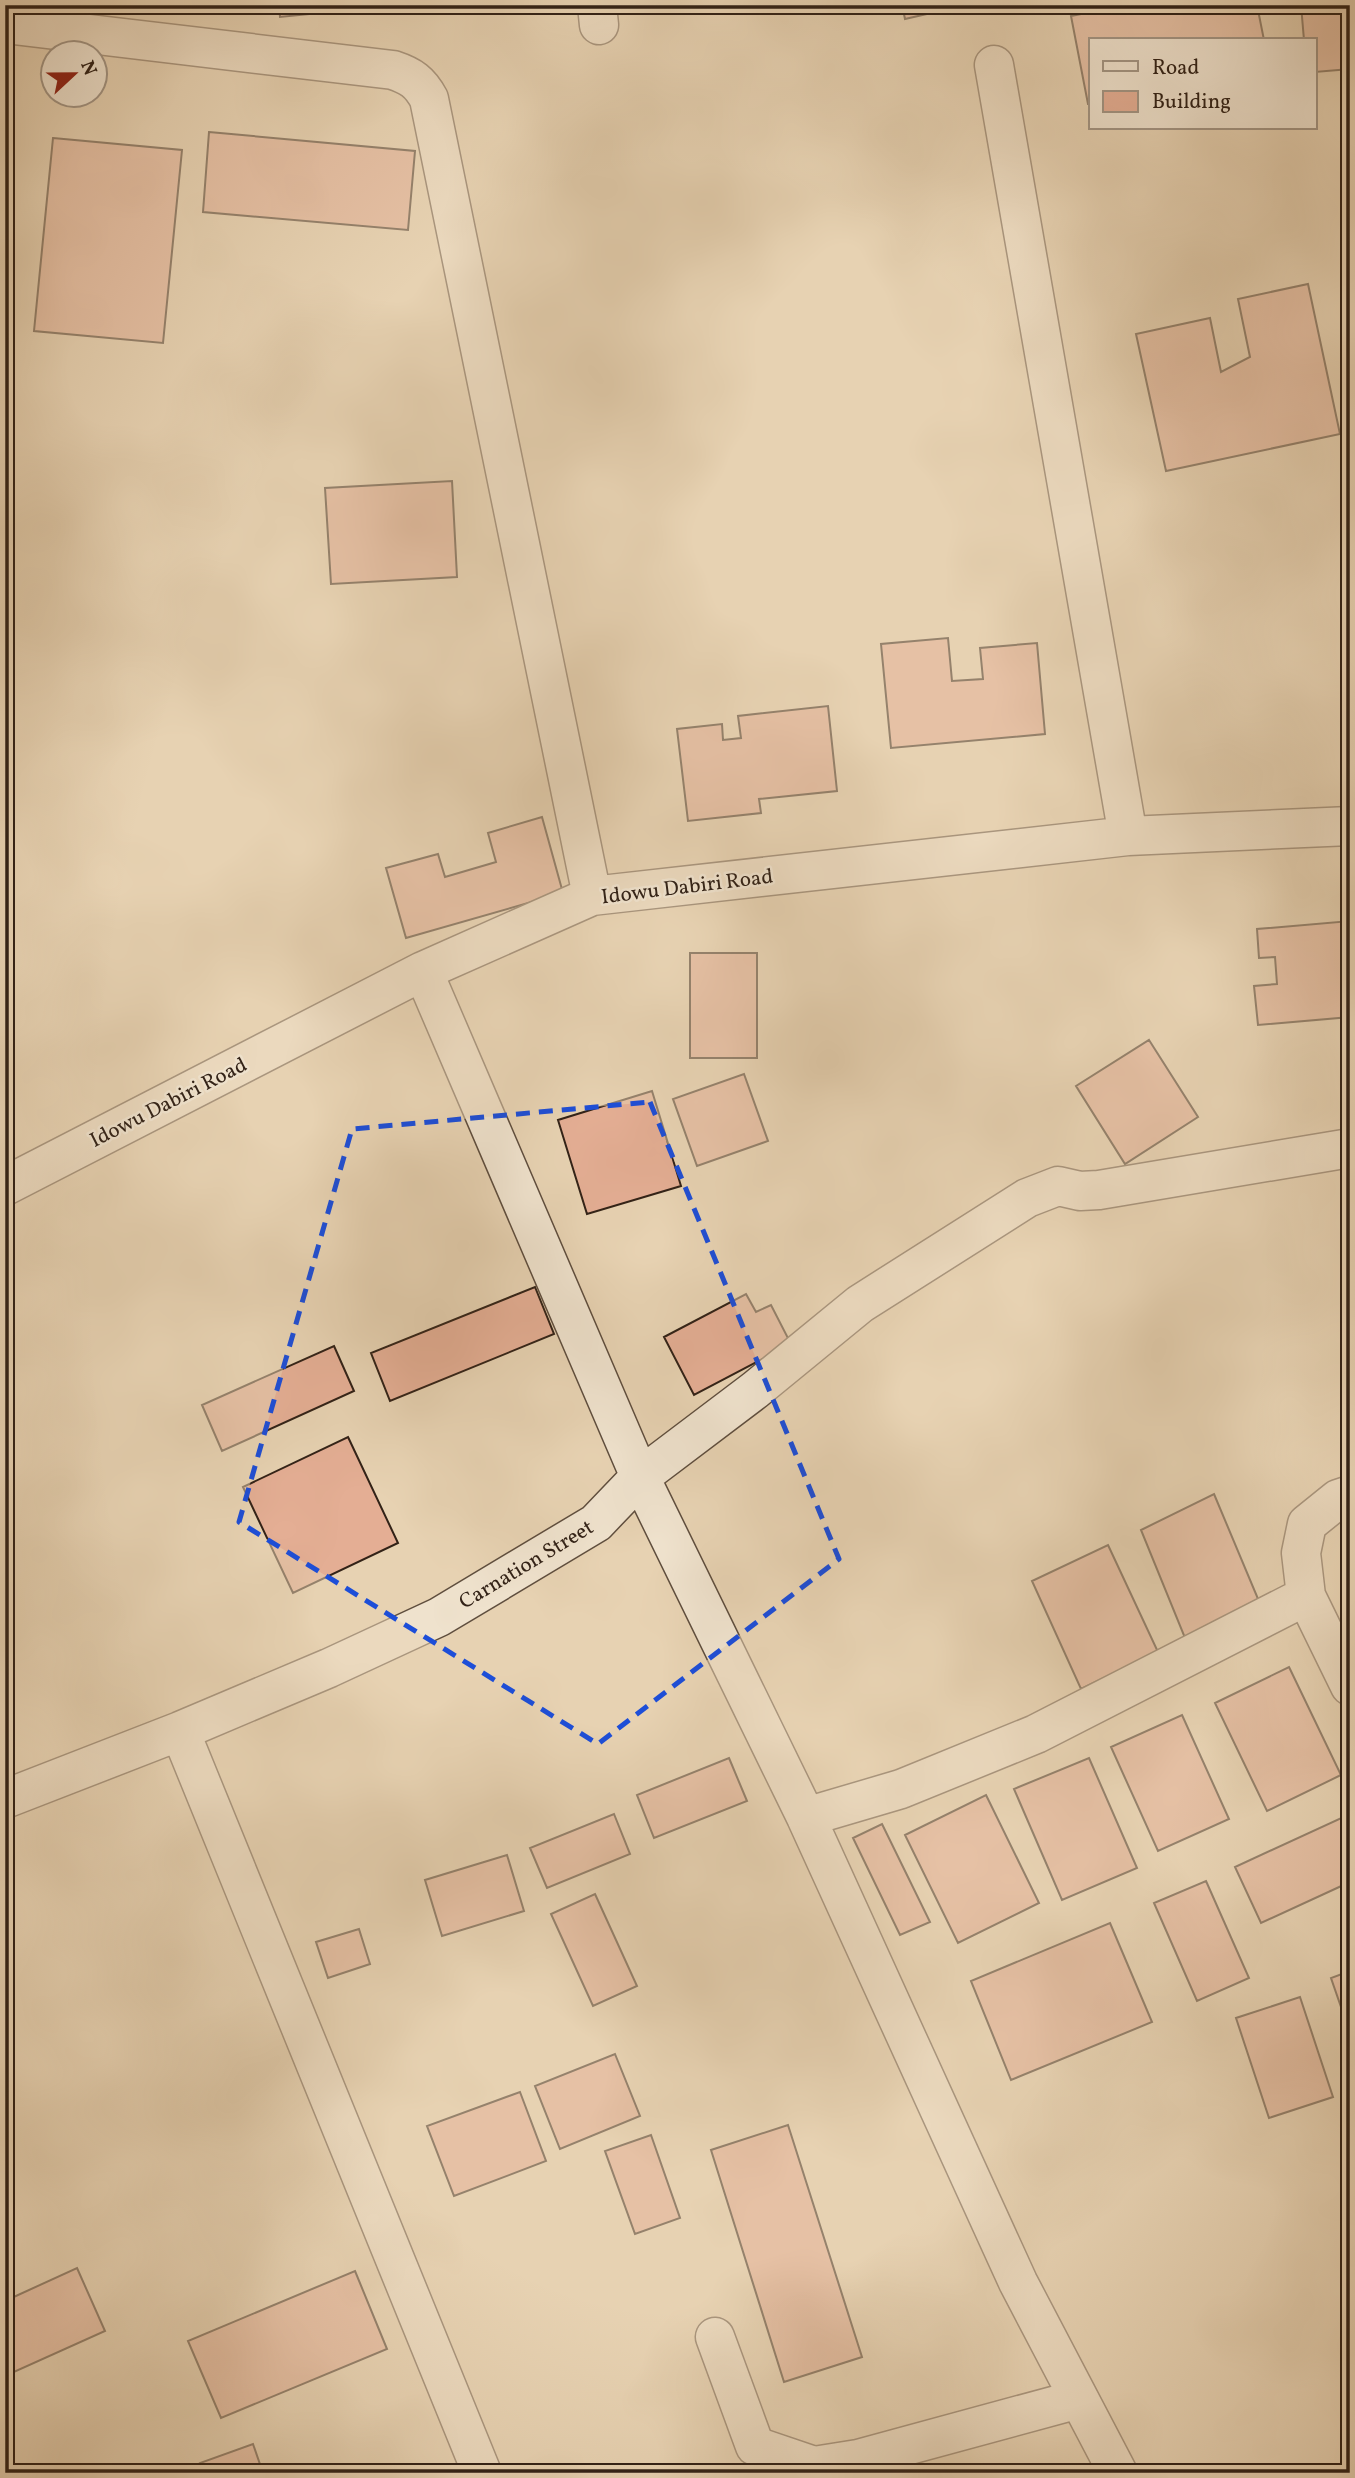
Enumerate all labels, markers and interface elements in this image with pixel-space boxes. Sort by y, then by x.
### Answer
north arrow [38,38,108,108]
legend [1089,38,1316,130]
text: Road [1152,54,1199,83]
text: N [73,57,103,80]
text: Building [1152,88,1231,117]
street label: Idowu Dabiri Road [600,863,775,912]
street label: Idowu Dabiri Road [85,1051,252,1155]
street label: Carnation Street [454,1514,600,1617]

